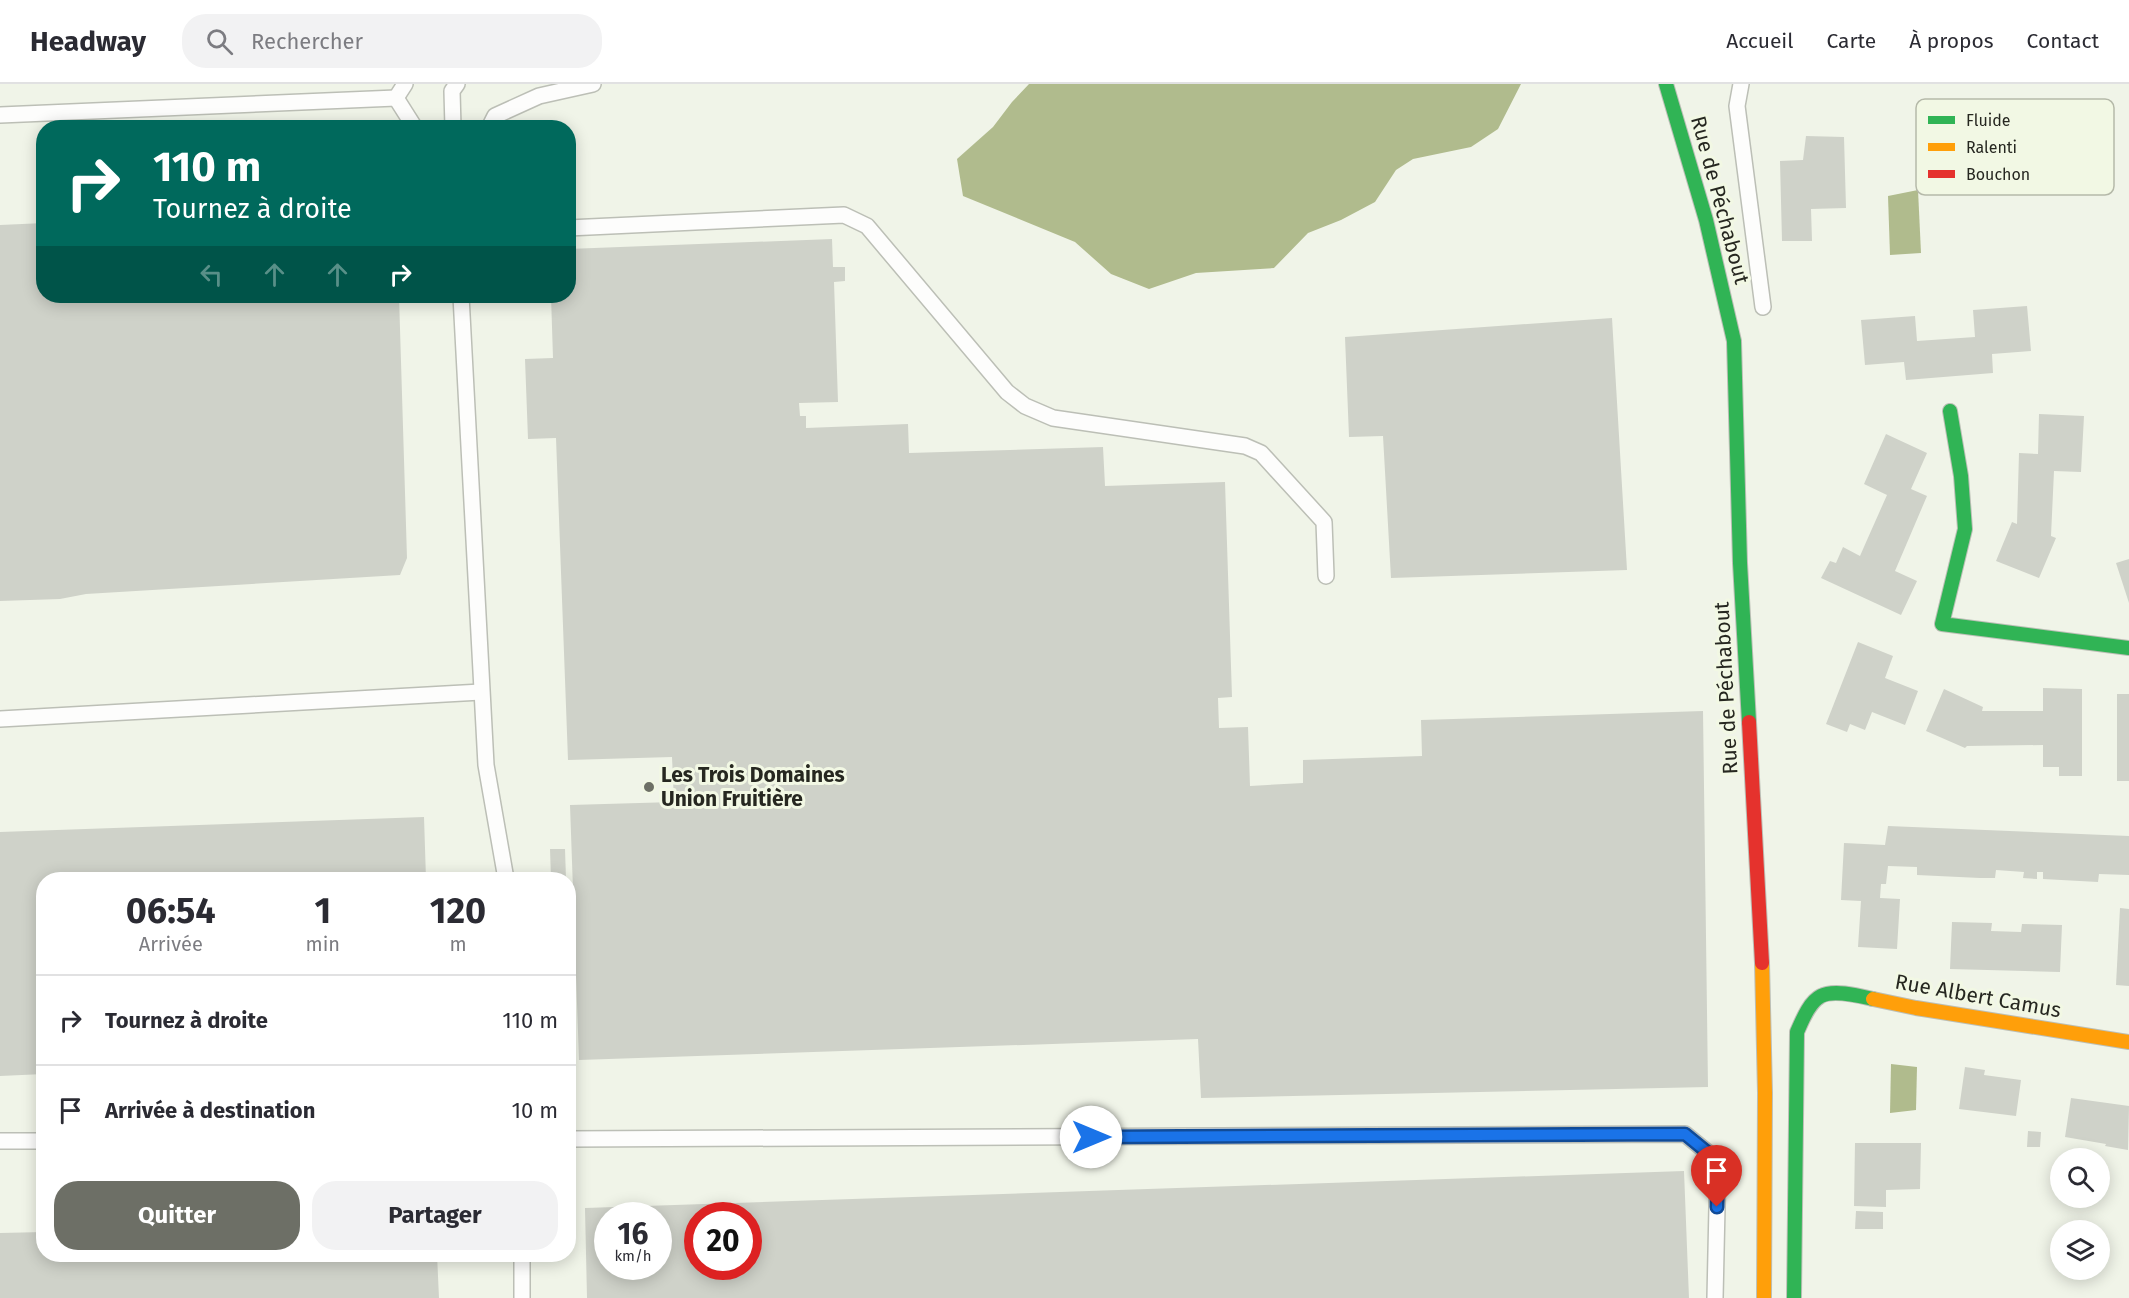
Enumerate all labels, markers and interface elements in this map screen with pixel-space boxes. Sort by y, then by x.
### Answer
search box [182,14,602,68]
text: Headway [30,25,146,58]
icon: search [203,25,236,58]
text: Rechercher [251,28,363,55]
text: Accueil [1726,28,1793,54]
text: Carte [1826,28,1876,54]
text: À propos [1909,28,1994,54]
text: Contact [2027,28,2099,54]
legend [1916,99,2114,195]
text: Fluide [1966,111,2011,130]
street label: Rue de Péchabout [1685,113,1755,287]
text: Ralenti [1966,138,2017,157]
text: 110 m [153,142,261,192]
icon: right [54,144,132,222]
text: Bouchon [1966,165,2030,184]
text: Tournez à droite [153,193,352,225]
icon: left [195,258,228,291]
icon: ahead [258,258,291,291]
icon: ahead [321,258,354,291]
icon: right [384,258,417,291]
street label: Rue de Péchabout [1708,601,1744,775]
place label: Les Trois Domaines Union Fruitière [661,762,845,812]
marker: Les Trois Domaines Union Fruitière [642,780,656,794]
text: 06:54 [126,889,216,933]
text: 1 [314,889,331,933]
text: 120 [430,889,486,933]
text: Arrivée [139,932,203,956]
text: min [306,932,340,956]
text: m [449,932,467,956]
street label: Rue Albert Camus [1893,969,2063,1023]
icon: right [54,1004,87,1037]
text: Tournez à droite [105,1007,268,1034]
text: 110 m [502,1007,558,1034]
icon: arrive [54,1094,87,1127]
text: Arrivée à destination [105,1097,315,1124]
text: 10 m [512,1097,558,1124]
position arrow [1059,1105,1123,1169]
pin [1691,1145,1742,1207]
map controls [2050,1148,2110,1280]
button: search [2050,1148,2110,1208]
icon: arrive [1700,1154,1733,1187]
button: Quitter [54,1181,300,1250]
button: Partager [312,1181,558,1250]
speed limit sign: 20 [684,1202,762,1280]
text: 16 [618,1216,648,1252]
button: layers [2050,1220,2110,1280]
text: km/h [614,1247,652,1265]

